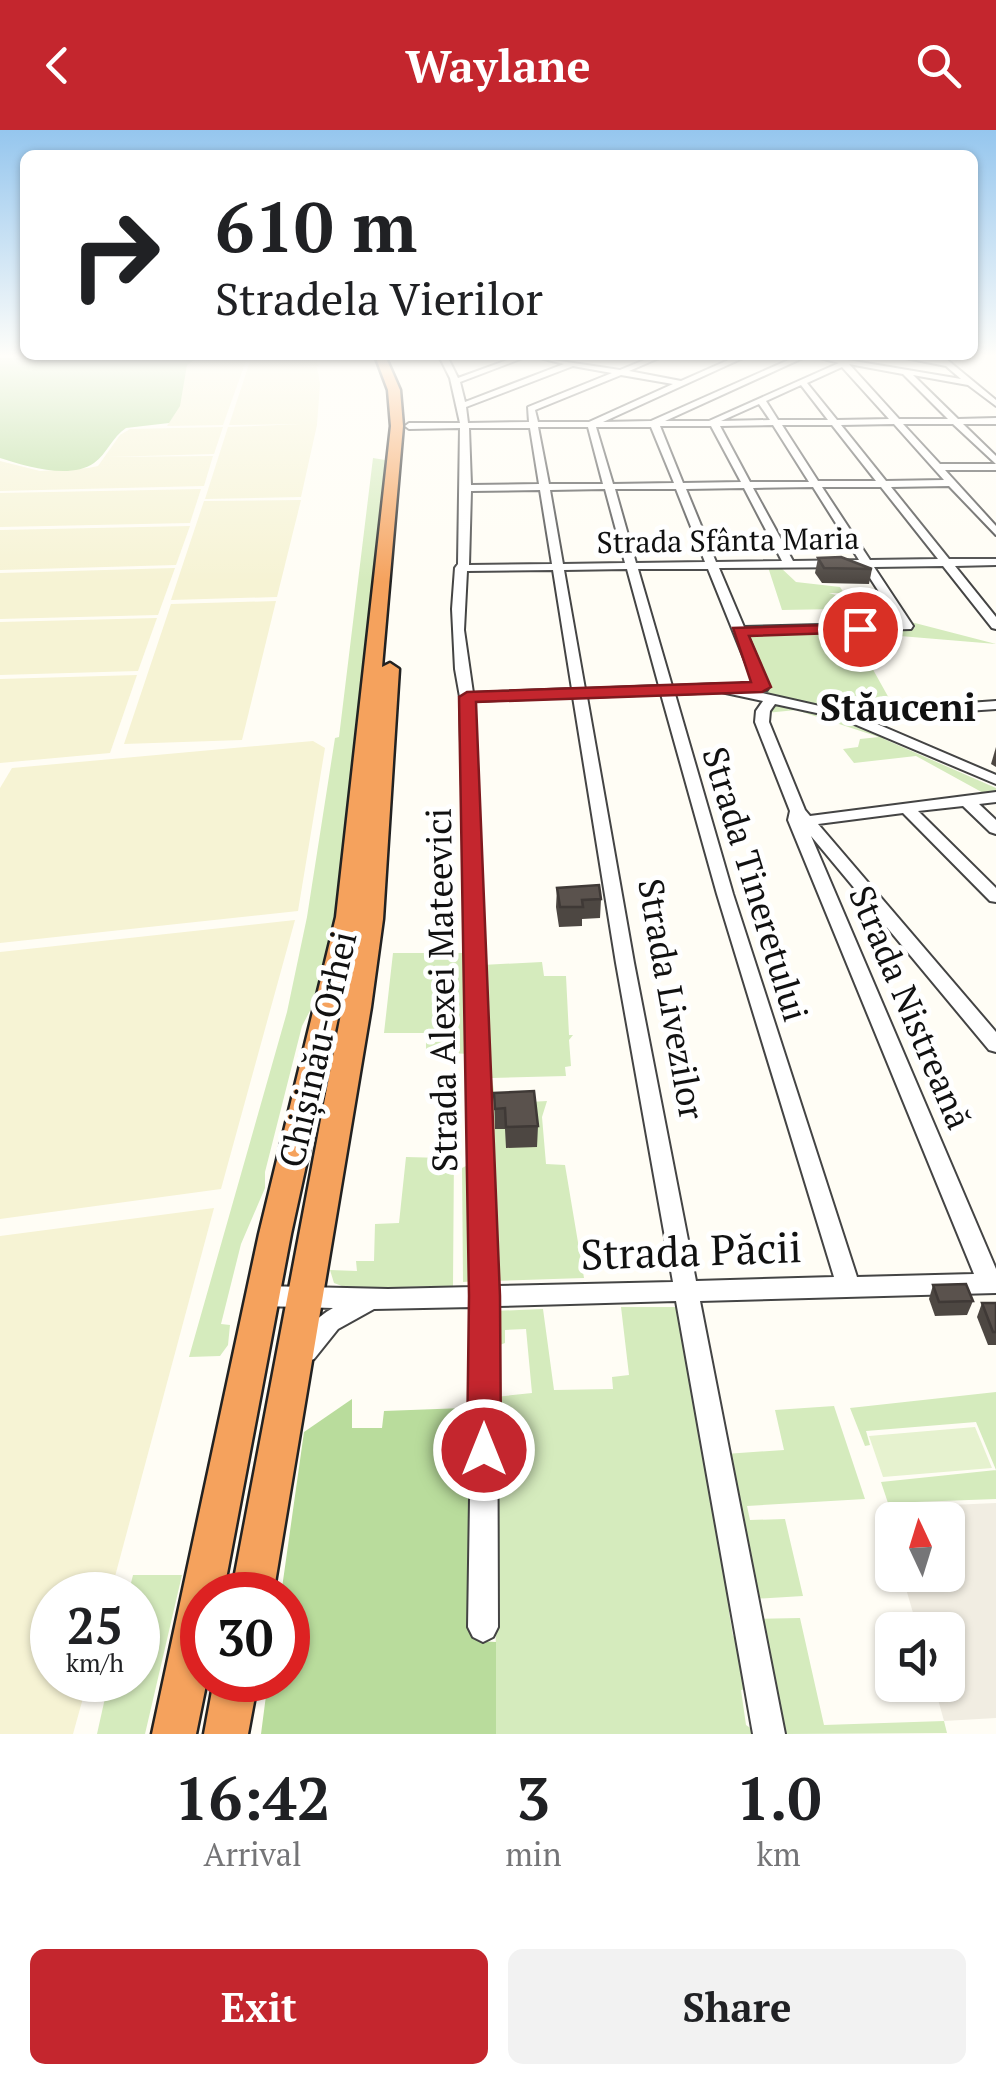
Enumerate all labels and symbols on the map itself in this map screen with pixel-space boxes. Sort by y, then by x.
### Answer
street label: Strada Sfânta Maria [596,518,860,562]
pin [818,587,903,672]
district label: Stăuceni [820,682,976,732]
street label: Strada Tineretului [692,741,820,1027]
street label: Strada Alexei Mateevici [415,807,467,1173]
street label: Strada Livezilor [628,875,716,1123]
street label: Strada Nistreană [839,878,983,1136]
street label: Chișinău-Orhei [268,927,366,1171]
street label: Strada Păcii [579,1218,803,1282]
position arrow [432,1398,536,1502]
north arrow [875,1502,965,1592]
speed limit sign: 30 [180,1572,310,1702]

